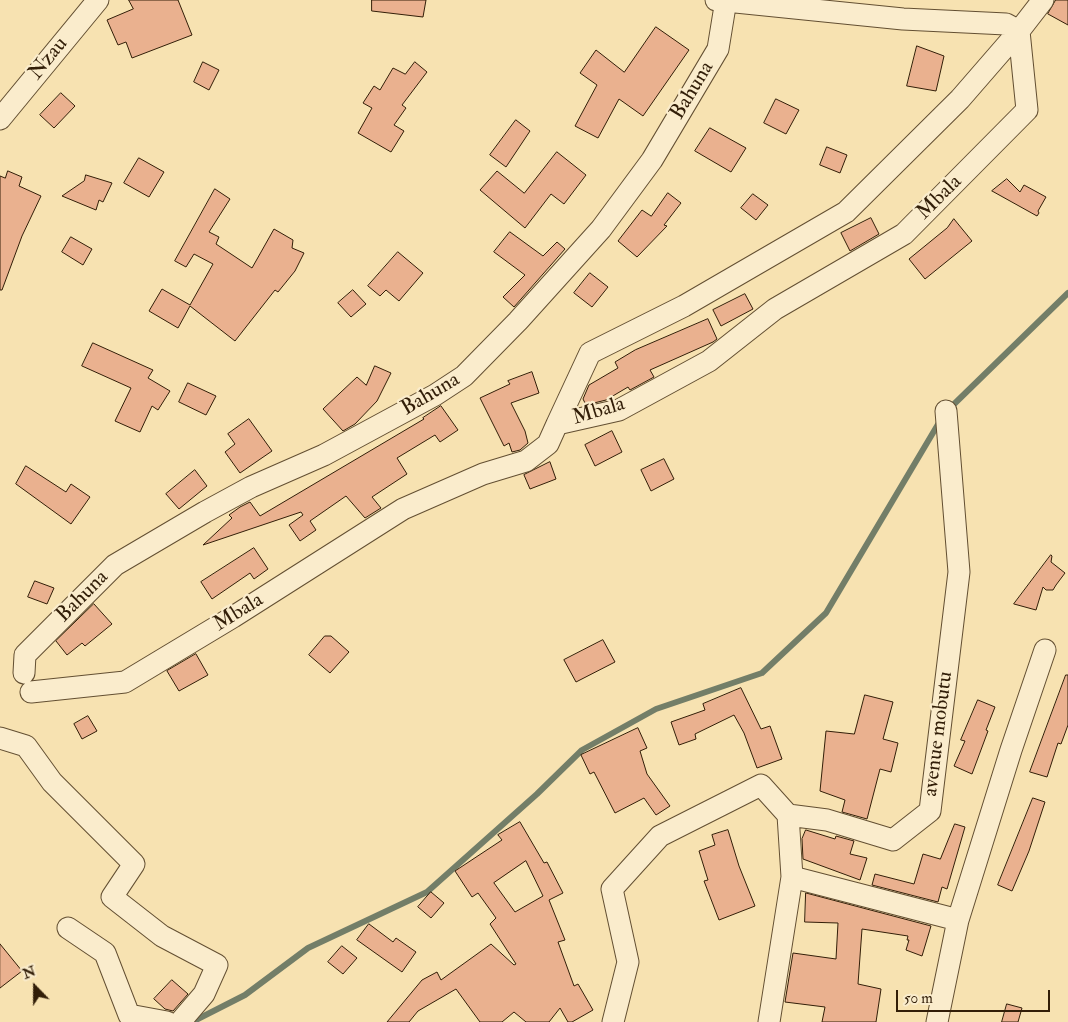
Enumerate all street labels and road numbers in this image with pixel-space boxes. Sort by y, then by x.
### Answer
street label: Nzau [24,32,74,86]
street label: Bahuna [666,57,720,125]
street label: Mbala [912,170,968,226]
street label: Bahuna [397,368,465,422]
street label: Mbala [570,392,628,432]
street label: Bahuna [52,566,114,628]
street label: Mbala [210,588,268,638]
street label: avenue mobutu [919,670,959,798]

